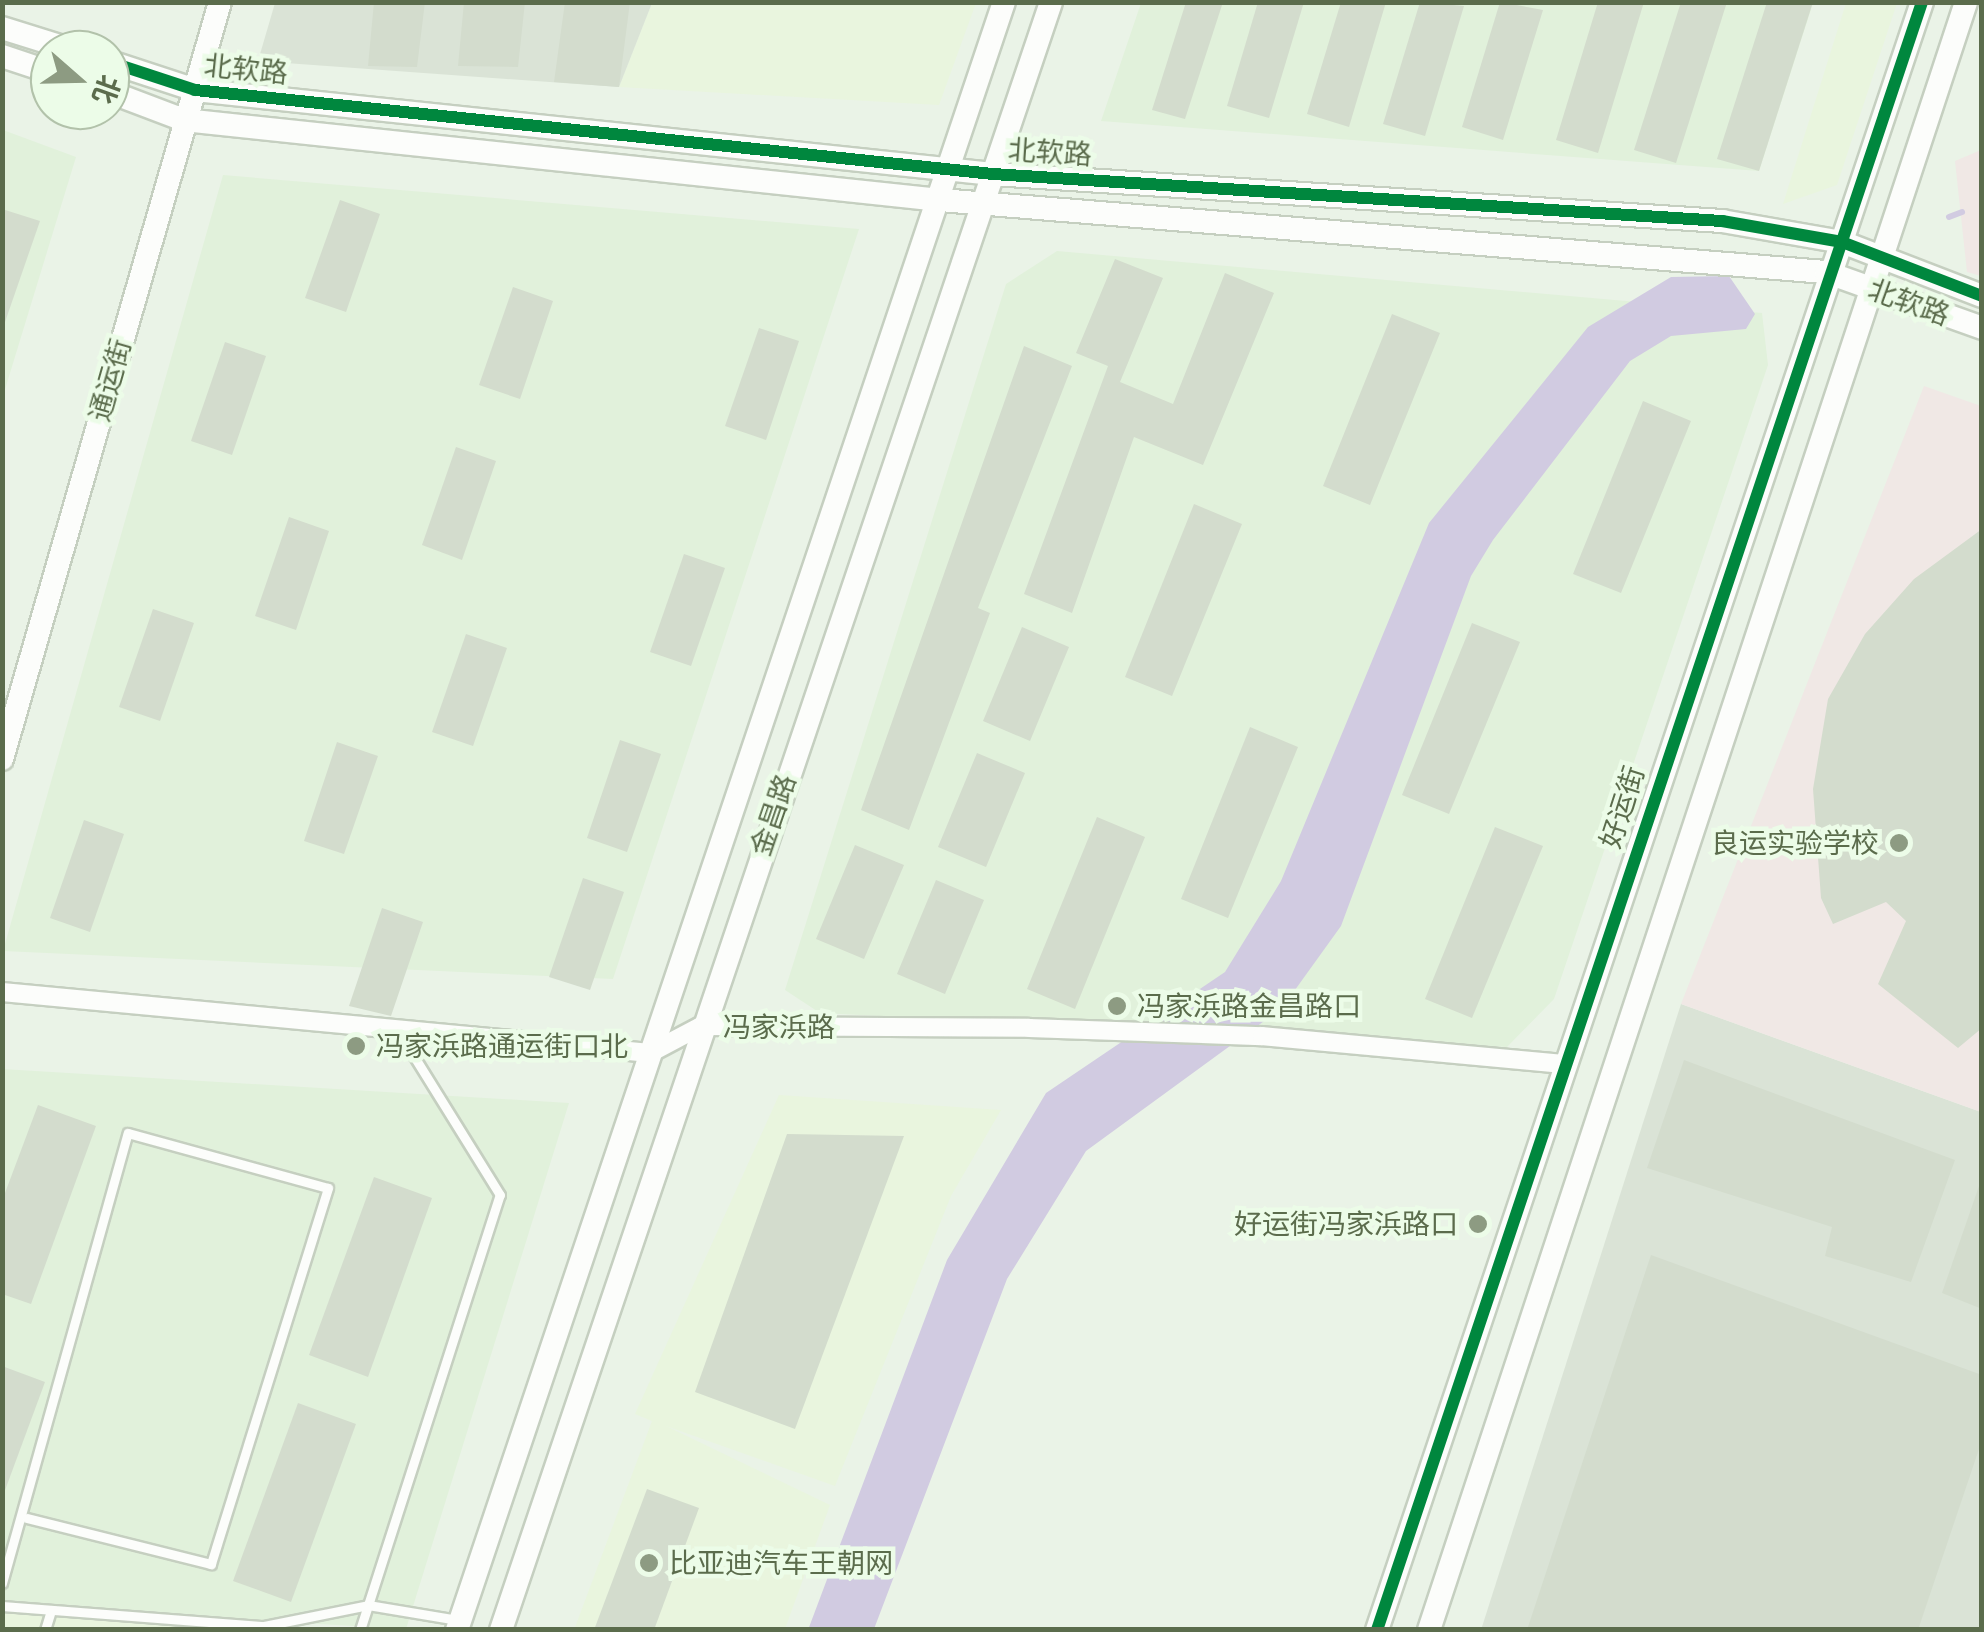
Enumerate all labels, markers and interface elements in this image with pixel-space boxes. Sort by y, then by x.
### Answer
north arrow [30,30,130,130]
street label: 北软路 [202,48,290,90]
text: 北 [86,71,127,109]
street label: 北软路 [1007,132,1093,172]
street label: 北软路 [1864,272,1954,332]
street label: 通运街 [82,335,138,425]
street label: 好运街 [1593,762,1651,852]
street label: 金昌路 [743,770,803,860]
place label: 良运实验学校 [1711,826,1879,860]
marker: 良运实验学校 [1888,832,1910,854]
place label: 冯家浜路金昌路口 [1137,989,1361,1023]
marker: 冯家浜路金昌路口 [1106,995,1128,1017]
street label: 冯家浜路 [723,1010,835,1044]
place label: 冯家浜路通运街口北 [376,1029,628,1063]
marker: 冯家浜路通运街口北 [345,1035,367,1057]
place label: 好运街冯家浜路口 [1234,1207,1458,1241]
marker: 好运街冯家浜路口 [1467,1213,1489,1235]
place label: 比亚迪汽车王朝网 [669,1546,893,1580]
marker: 比亚迪汽车王朝网 [638,1552,660,1574]

